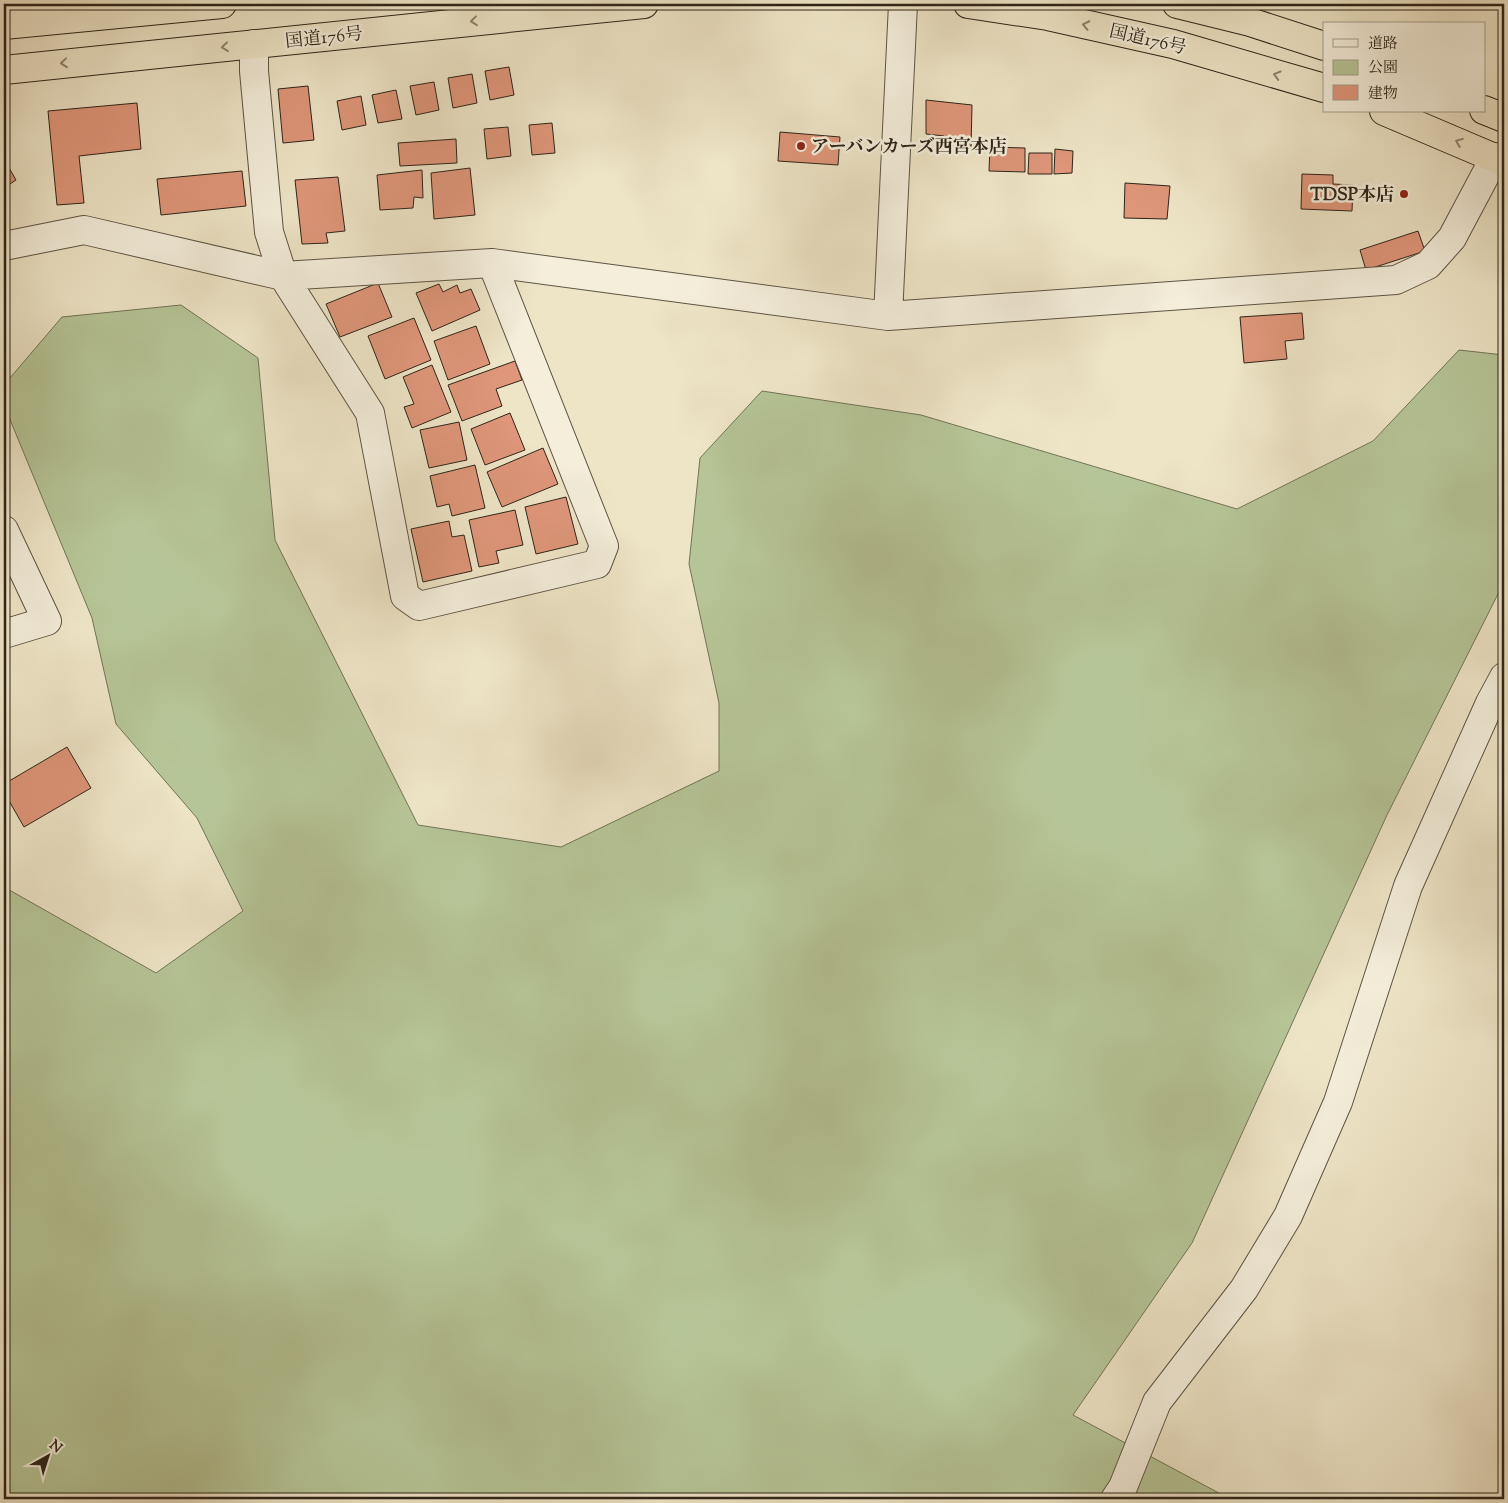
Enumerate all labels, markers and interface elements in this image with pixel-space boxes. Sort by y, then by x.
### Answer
one-way arrow [470,15,478,26]
street label: 国道176号 [1107,19,1189,62]
one-way arrow [1082,20,1091,31]
street label: 国道176号 [284,22,364,56]
legend [1323,22,1486,112]
text: 道路 [1368,34,1398,55]
one-way arrow [221,41,229,52]
one-way arrow [59,58,67,69]
text: 公園 [1368,58,1398,79]
one-way arrow [1274,70,1282,80]
text: 建物 [1368,84,1398,105]
place label: アーバンカーズ西宮本店 [811,135,1007,161]
one-way arrow [1456,138,1464,148]
marker: アーバンカーズ西宮本店 [795,140,807,152]
place label: TDSP本店 [1310,183,1394,209]
marker: TDSP本店 [1398,188,1410,200]
north arrow [22,1430,72,1480]
text: N [44,1436,66,1459]

